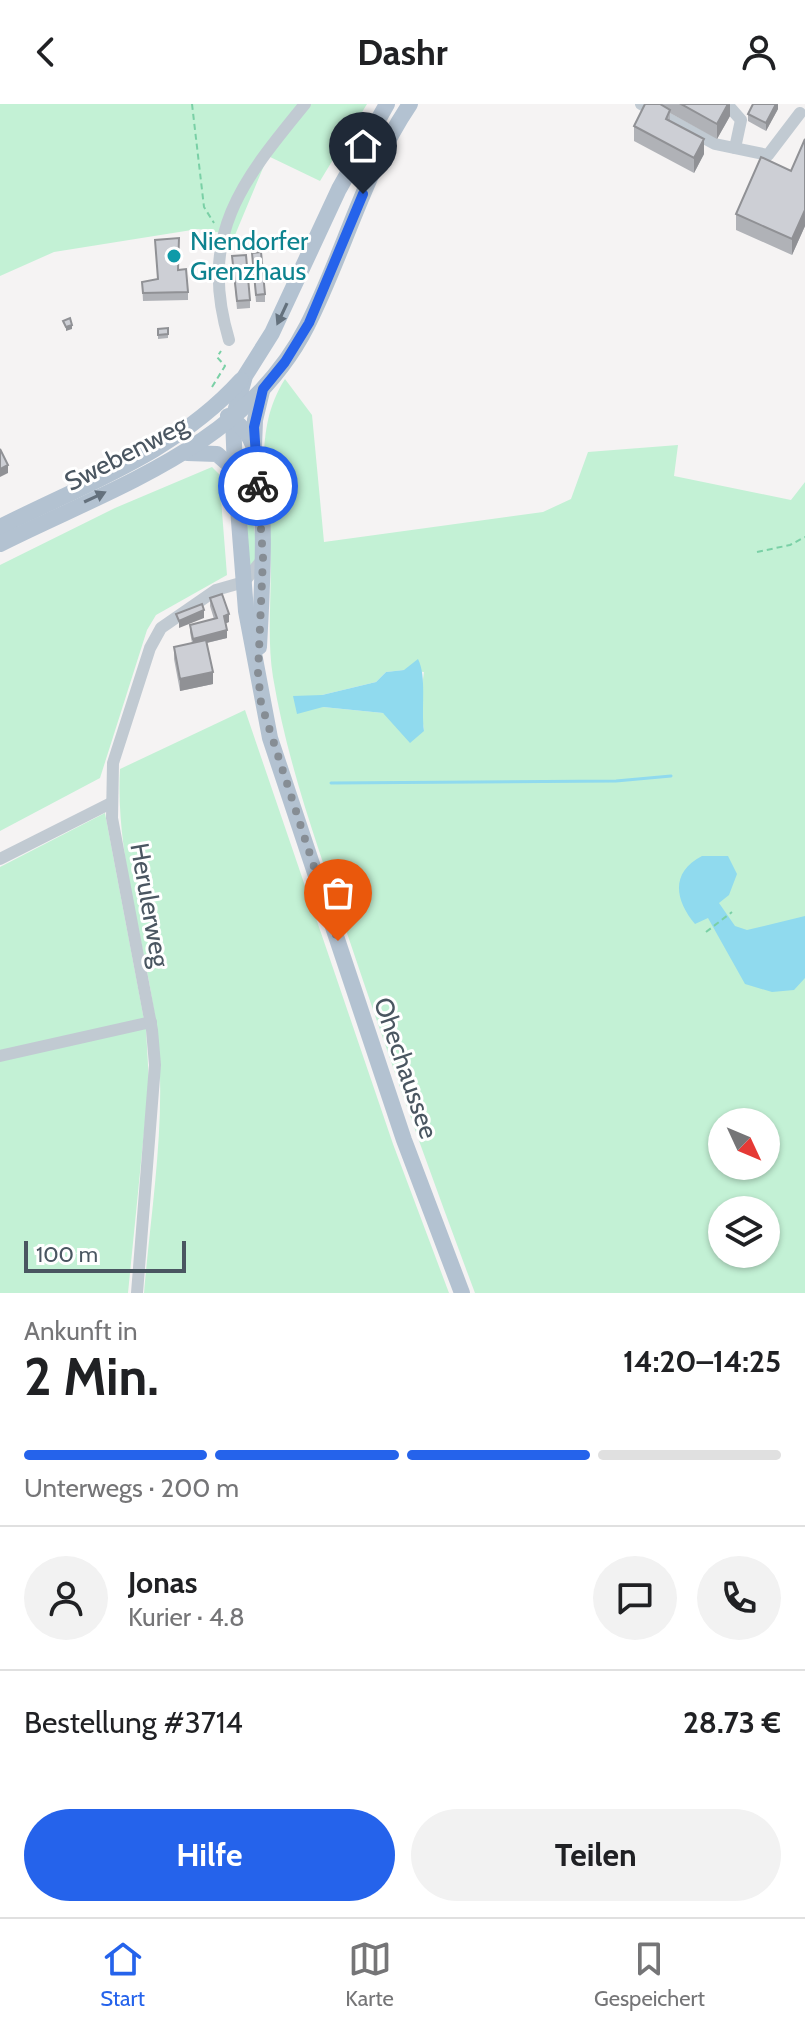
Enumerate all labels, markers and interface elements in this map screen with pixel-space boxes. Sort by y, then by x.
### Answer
icon: back [24,30,68,74]
text: Dashr [357,30,448,74]
icon: person [737,30,781,74]
pin [329,112,397,194]
icon: home [341,124,385,168]
place label: Niendorfer Grenzhaus [190,225,309,287]
marker: Niendorfer Grenzhaus [165,247,183,265]
one-way arrow [275,302,289,326]
street label: Swebenweg [59,408,194,498]
courier [218,446,298,526]
icon: bike [236,464,280,508]
one-way arrow [83,490,107,504]
street label: Herulerweg [123,840,177,971]
pin [304,859,372,941]
icon: bag [316,871,360,915]
street label: Ohechaussee [367,993,445,1143]
north arrow [708,1108,780,1180]
map controls [708,1108,780,1268]
button: layers [708,1196,780,1268]
scale bar [24,1237,186,1273]
text: 100 m [36,1241,98,1268]
text: Ankunft in [24,1315,138,1347]
text: 14:20–14:25 [623,1343,781,1380]
text: 2 Min. [24,1345,159,1408]
text: Unterwegs · 200 m [24,1472,239,1504]
button: person [24,1556,108,1640]
button: chat [593,1556,677,1640]
button: phone [697,1556,781,1640]
text: Jonas [128,1564,197,1601]
text: Kurier · 4.8 [128,1601,245,1633]
text: Bestellung #3714 [24,1704,243,1741]
text: 28.73 € [683,1704,781,1741]
button: Hilfe [24,1809,395,1901]
button: Teilen [411,1809,781,1901]
tab: Start [100,1937,145,2012]
tab: Karte [345,1937,394,2012]
tab: Gespeichert [594,1937,705,2012]

